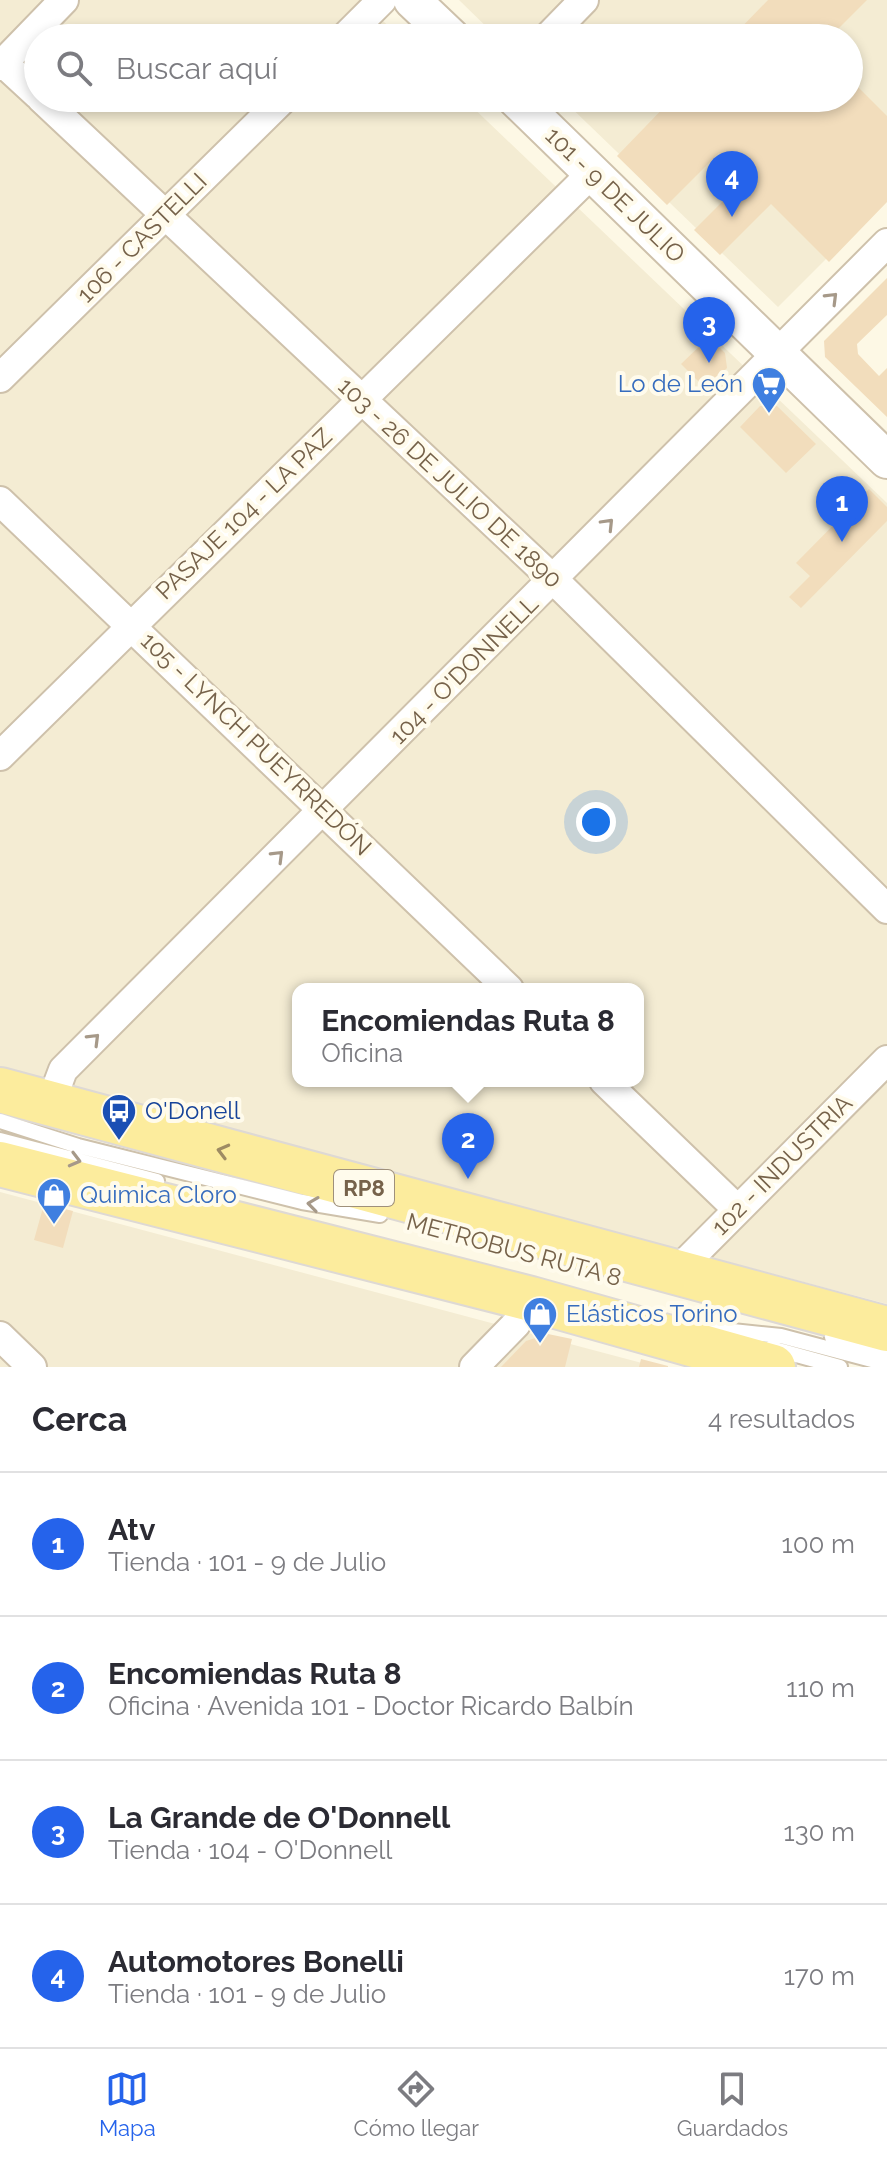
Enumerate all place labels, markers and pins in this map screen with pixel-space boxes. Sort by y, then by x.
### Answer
pin: 4 [706,151,758,217]
pin: 3 [683,297,735,363]
supermarket icon: Lo de León [750,365,788,415]
place label: Lo de León [618,369,743,398]
pin: 1 [816,476,868,542]
bus stop icon: O'Donell [100,1092,138,1142]
place label: O'Donell [145,1096,241,1125]
pin: 2 [442,1113,494,1179]
shop icon: Quimica Cloro [35,1176,73,1226]
place label: Quimica Cloro [80,1180,237,1209]
shop icon: Elásticos Torino [521,1295,559,1345]
place label: Elásticos Torino [566,1299,738,1328]

